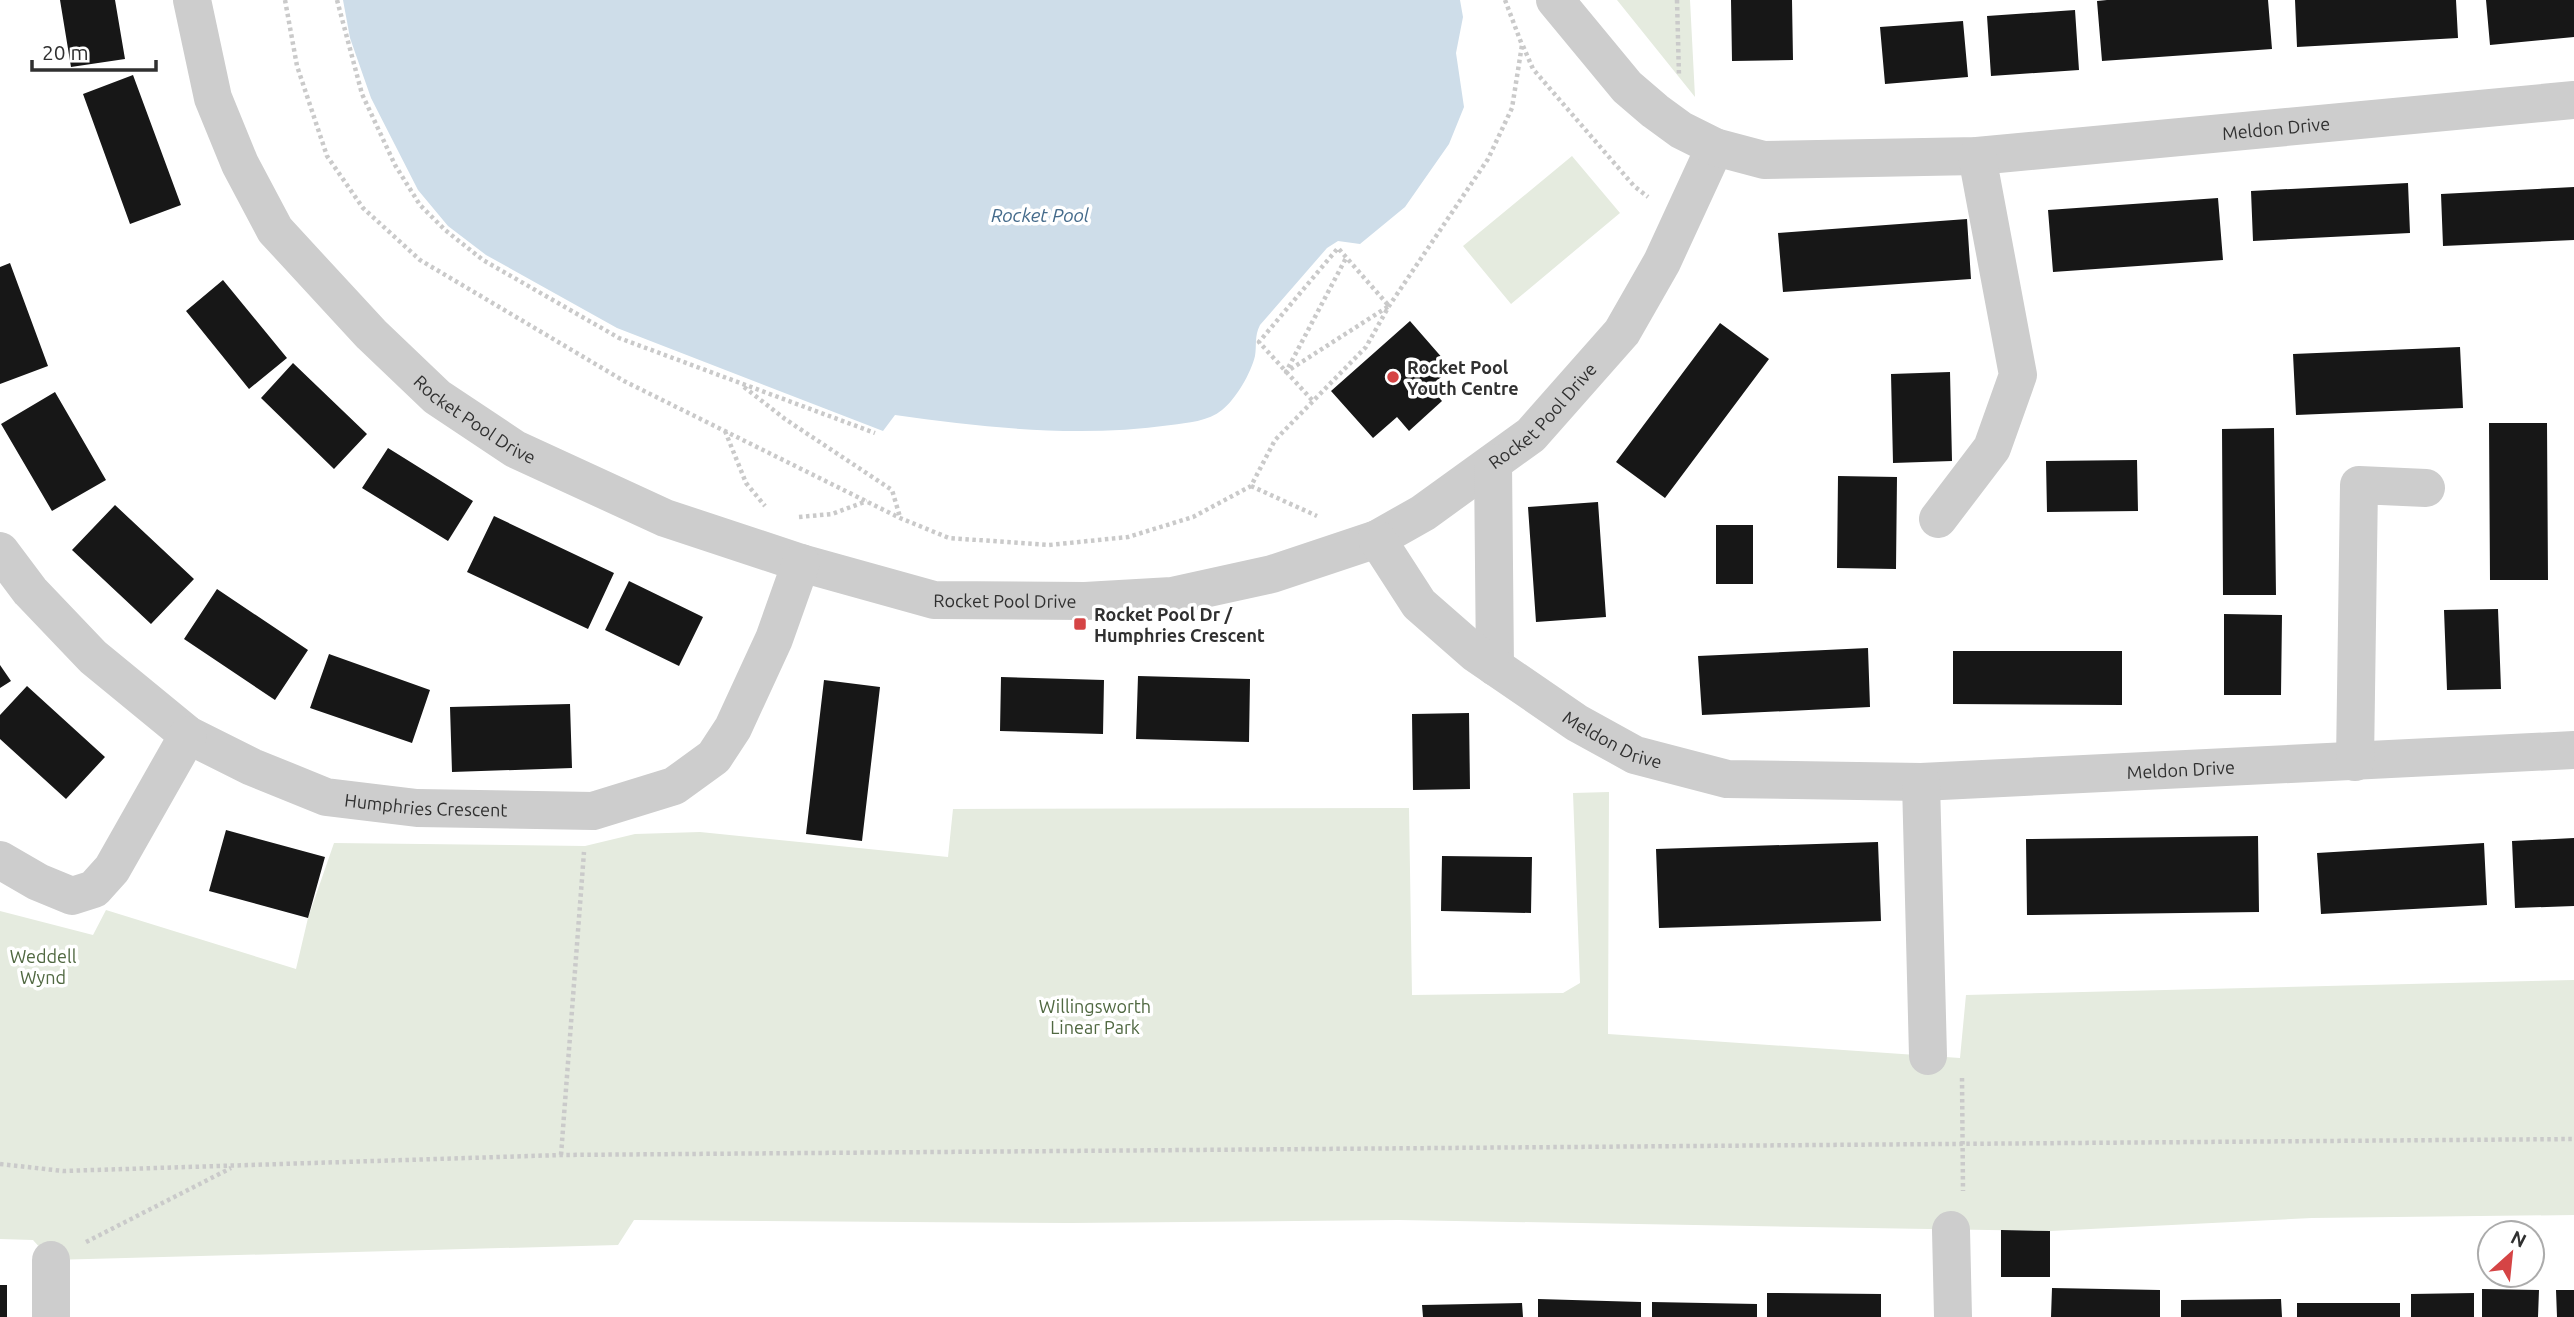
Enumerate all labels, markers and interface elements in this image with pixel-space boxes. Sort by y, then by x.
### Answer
scale bar [32,28,156,72]
text: 20 m [42,40,89,64]
street label: Meldon Drive [2221,113,2331,143]
water label: Rocket Pool [991,204,1090,226]
place label: Rocket Pool Youth Centre [1407,357,1519,398]
street label: Rocket Pool Drive [1485,359,1600,472]
marker: Rocket Pool Youth Centre [1385,369,1401,385]
street label: Rocket Pool Drive [410,371,539,467]
street label: Rocket Pool Drive [933,590,1076,611]
place label: Rocket Pool Dr / Humphries Crescent [1094,604,1265,645]
marker: Rocket Pool Dr / Humphries Crescent [1072,616,1088,632]
street label: Meldon Drive [1559,706,1664,772]
street label: Meldon Drive [2126,757,2235,782]
street label: Humphries Crescent [343,789,508,820]
park label: Weddell Wynd [10,946,77,987]
park label: Willingsworth Linear Park [1039,996,1151,1037]
north arrow [2476,1219,2546,1289]
text: N [2507,1226,2530,1252]

